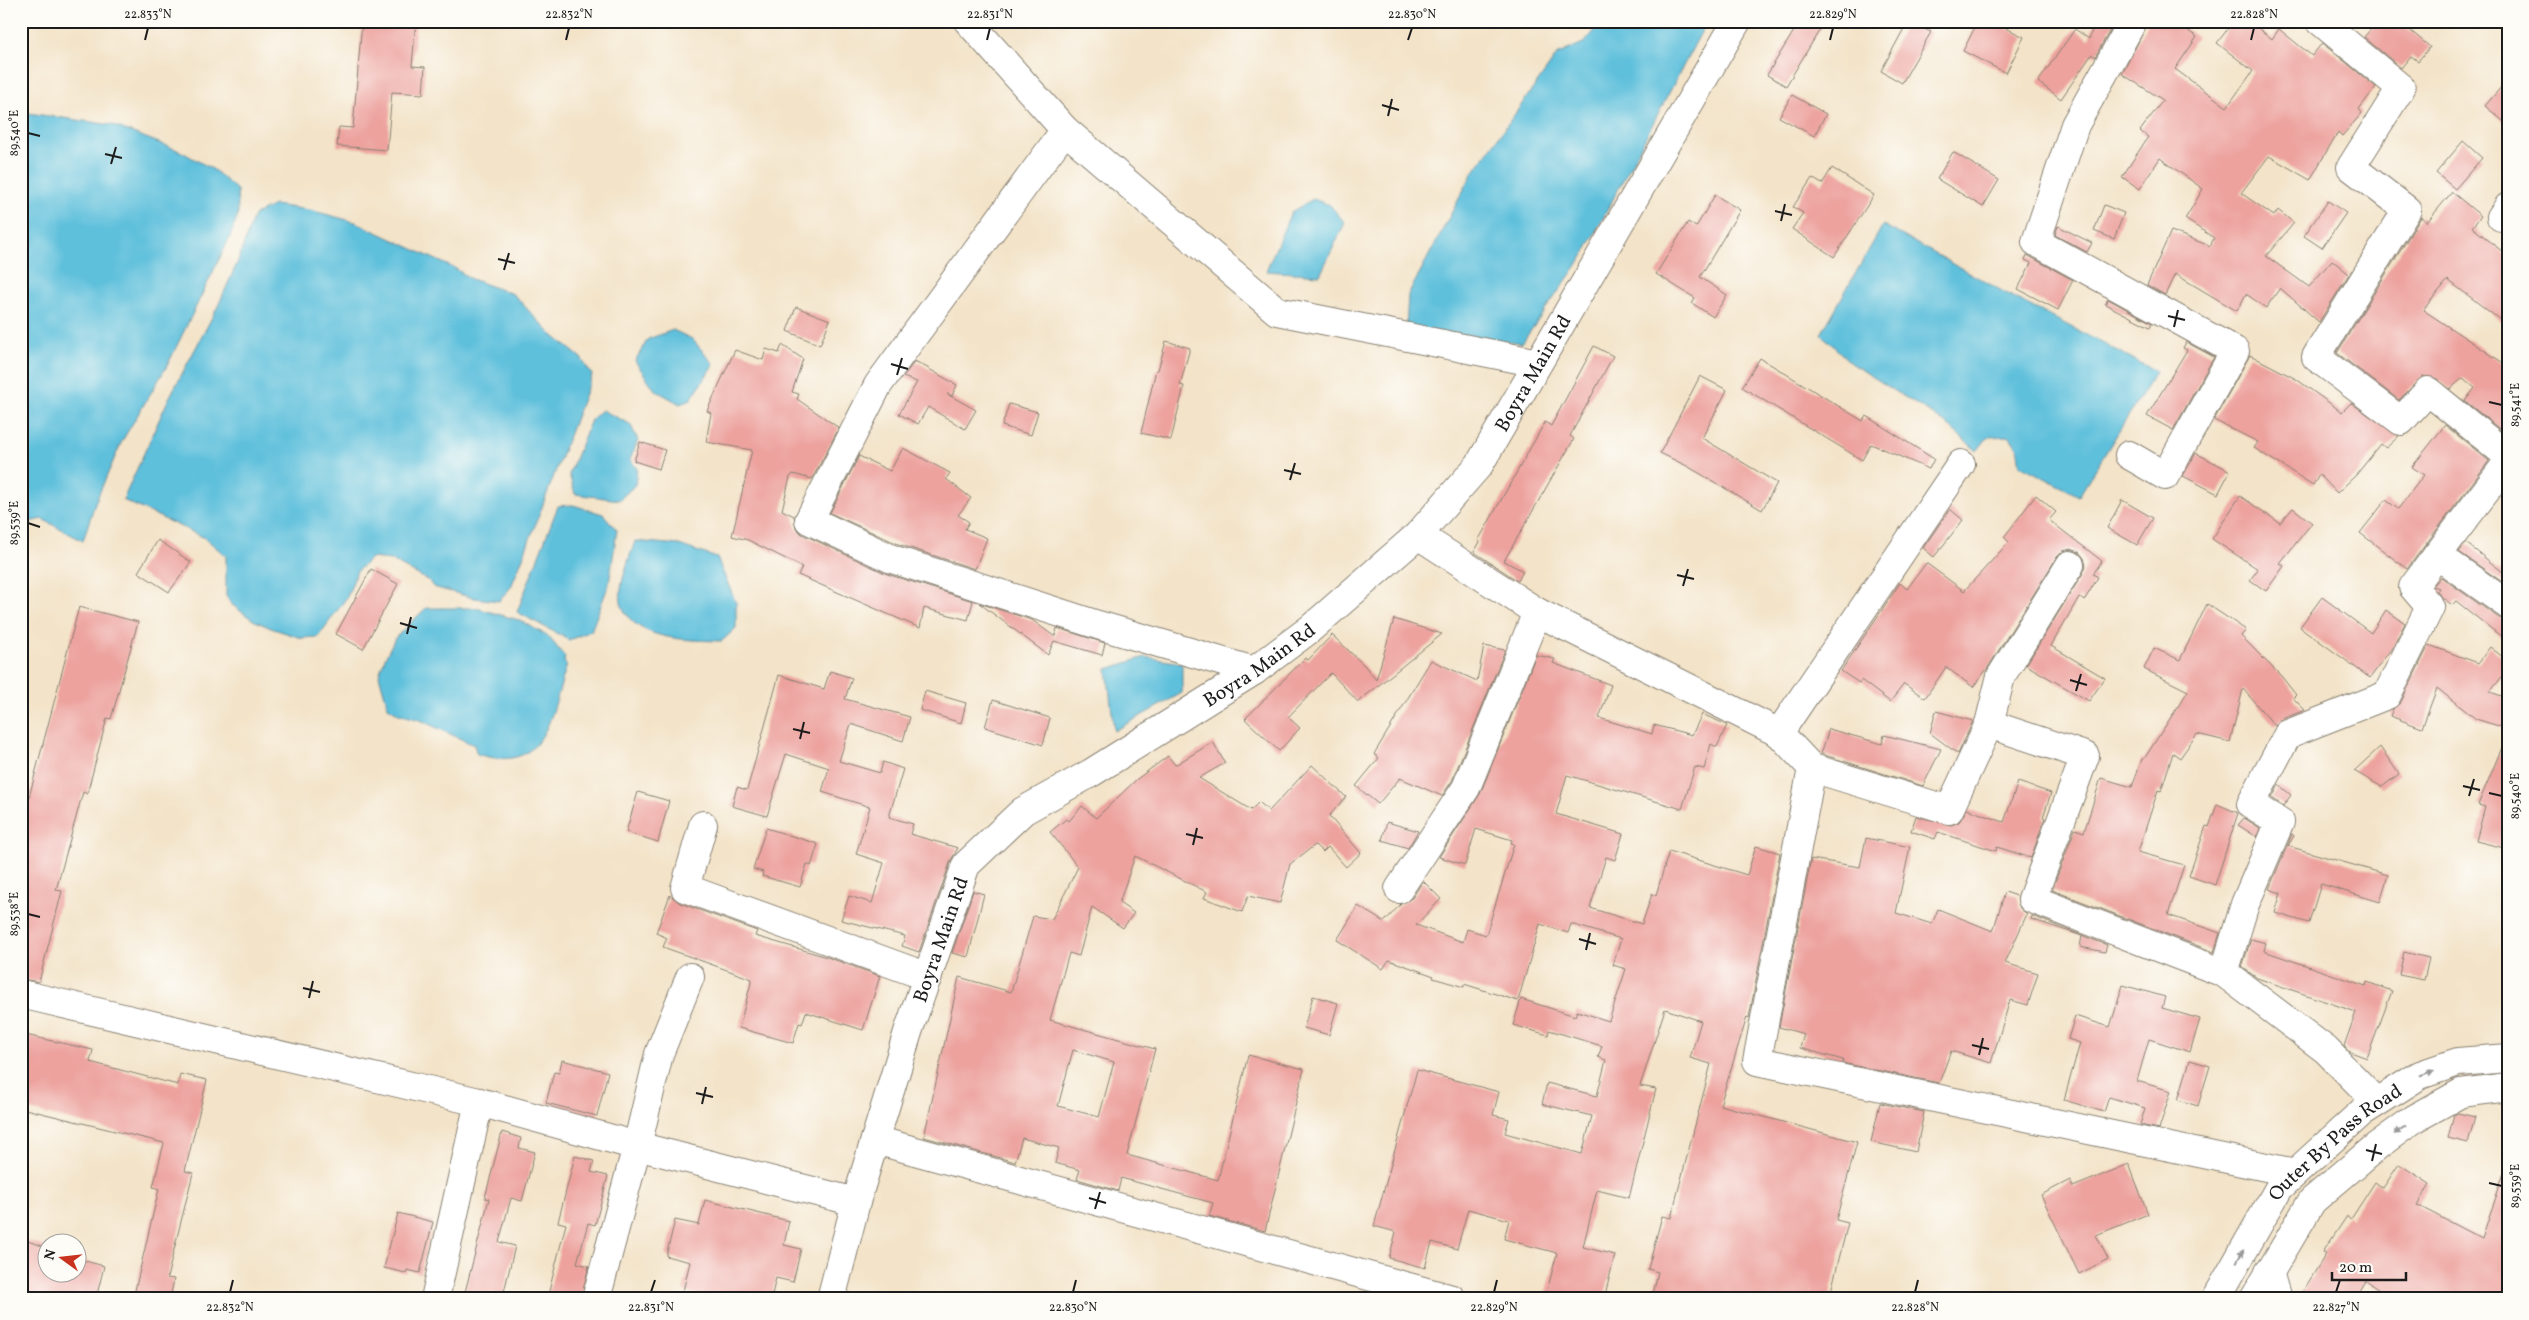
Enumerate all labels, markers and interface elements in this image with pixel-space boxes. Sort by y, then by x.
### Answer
text: 22.833°N [124,7,172,23]
text: 22.832°N [545,7,593,23]
text: 22.831°N [967,7,1013,23]
text: 22.830°N [1388,7,1436,23]
text: 22.829°N [1809,7,1857,23]
text: 22.828°N [2230,7,2278,23]
text: 89.540°E [7,110,23,156]
street label: Boyra Main Rd [1489,310,1579,438]
text: 89.541°E [2508,383,2524,427]
text: 89.539°E [7,501,23,545]
street label: Boyra Main Rd [1198,617,1322,715]
text: 89.540°E [2508,773,2524,819]
street label: Boyra Main Rd [907,873,977,1007]
text: 89.538°E [7,892,23,936]
one-way arrow [2420,1068,2435,1076]
street label: Outer By Pass Road [2263,1078,2408,1207]
one-way arrow [2394,1124,2407,1135]
text: 89.539°E [2508,1164,2524,1208]
north arrow [38,1232,88,1282]
text: N [40,1248,61,1262]
one-way arrow [2236,1249,2244,1264]
scale bar [2332,1250,2405,1282]
text: 20 m [2339,1258,2372,1279]
text: 22.832°N [206,1300,254,1316]
text: 22.831°N [628,1300,674,1316]
text: 22.830°N [1049,1300,1097,1316]
text: 22.829°N [1470,1300,1518,1316]
text: 22.828°N [1891,1300,1939,1316]
text: 22.827°N [2312,1300,2360,1316]

